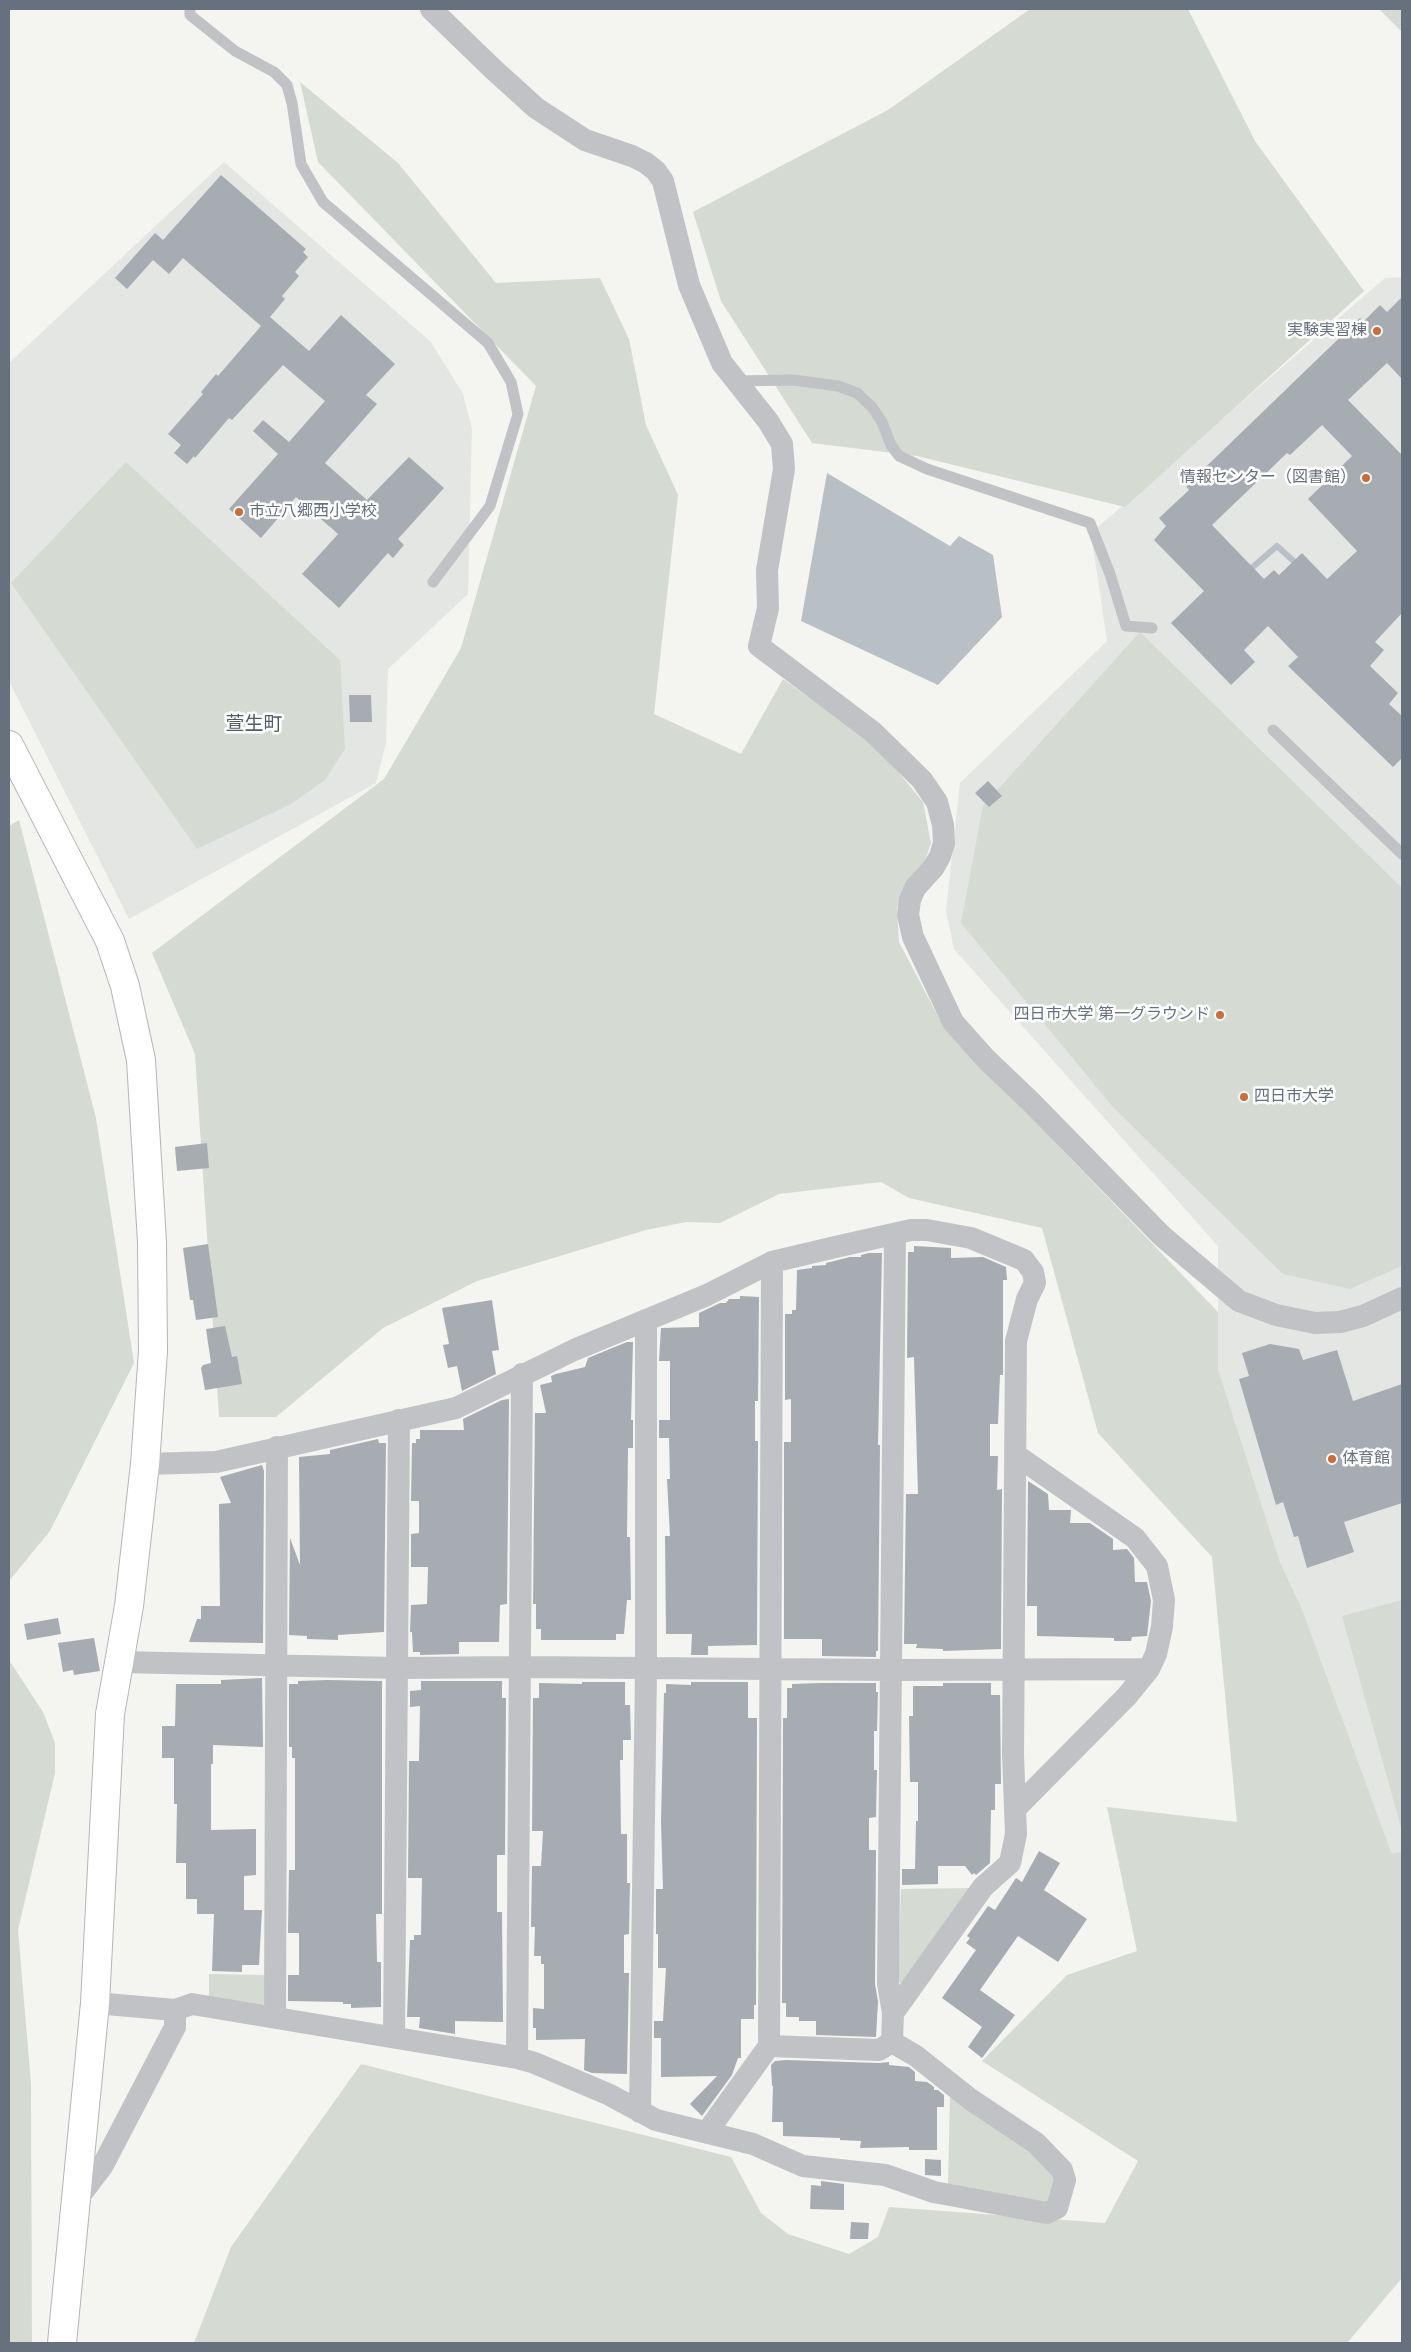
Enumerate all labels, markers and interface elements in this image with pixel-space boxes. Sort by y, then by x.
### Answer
place label: 実験実習棟 [1287,321,1367,341]
marker: 実験実習棟 [1371,325,1383,337]
place label: 情報センター（図書館） [1180,468,1356,488]
marker: 情報センター（図書館） [1360,472,1372,484]
place label: 市立八郷西小学校 [249,502,377,522]
marker: 市立八郷西小学校 [233,506,245,518]
district label: 萱生町 [226,714,282,736]
place label: 四日市大学 第一グラウンド [1014,1005,1210,1025]
marker: 四日市大学 第一グラウンド [1214,1009,1226,1021]
place label: 四日市大学 [1254,1087,1334,1107]
marker: 四日市大学 [1238,1091,1250,1103]
place label: 体育館 [1342,1449,1390,1469]
marker: 体育館 [1326,1453,1338,1465]

